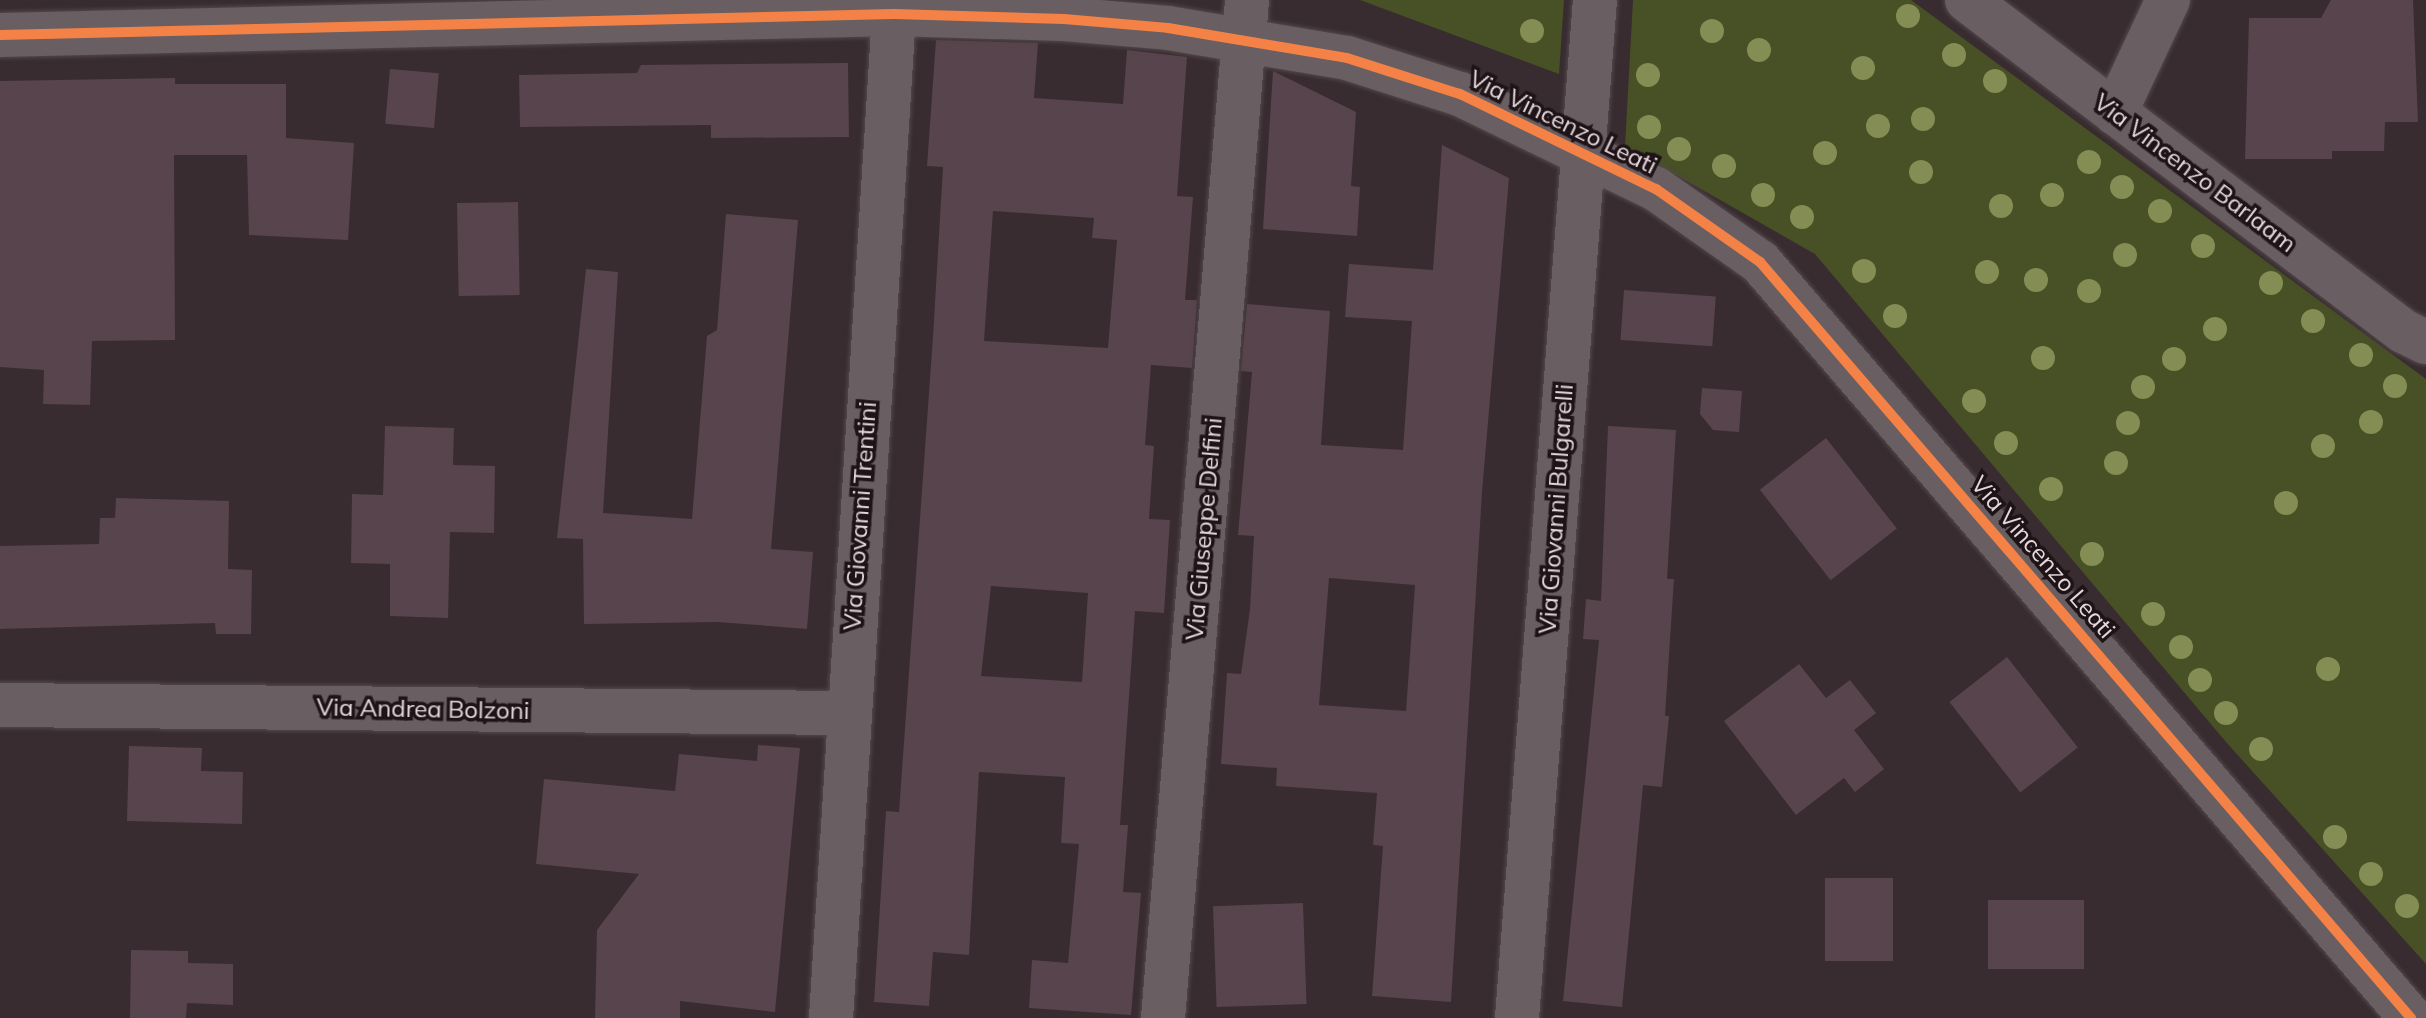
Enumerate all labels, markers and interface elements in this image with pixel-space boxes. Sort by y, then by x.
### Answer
street label: Via Vincenzo Leati [1465,64,1661,180]
street label: Via Vincenzo Barlaam [2088,88,2302,258]
street label: Via Giovanni Bulgarelli [1533,383,1579,635]
street label: Via Giovanni Trentini [838,401,882,631]
street label: Via Giuseppe Delfini [1180,416,1228,642]
street label: Via Vincenzo Leati [1965,470,2121,644]
street label: Via Andrea Bolzoni [316,693,530,725]

